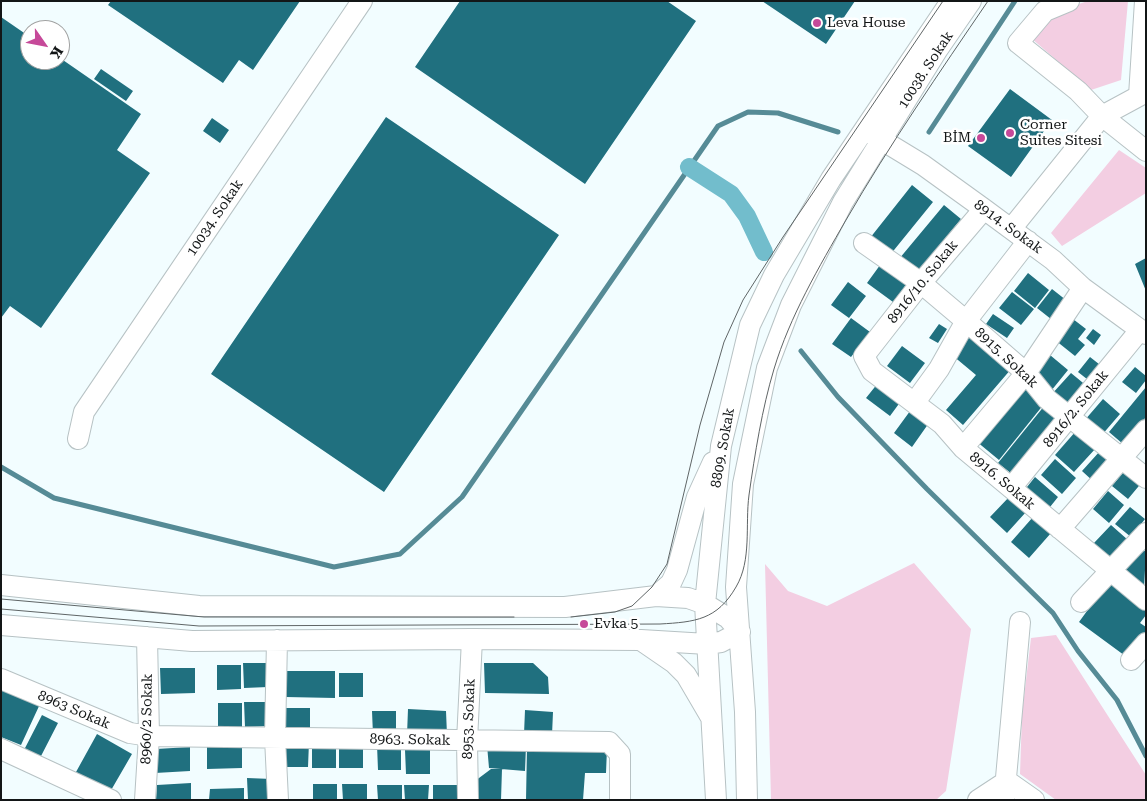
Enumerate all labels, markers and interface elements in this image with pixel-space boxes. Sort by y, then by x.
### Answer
place label: Leva House [827,15,905,31]
marker: Leva House [811,17,823,29]
north arrow [20,20,70,70]
street label: 10038. Sokak [895,28,957,112]
text: K [47,44,66,62]
place label: Corner Suites Sitesi [1020,117,1102,150]
marker: Corner Suites Sitesi [1004,127,1016,139]
place label: BİM [943,130,971,146]
marker: BİM [975,132,987,144]
street label: 10034. Sokak [183,177,247,259]
street label: 8914. Sokak [970,196,1046,258]
street label: 8916/10. Sokak [884,237,962,327]
street label: 8915. Sokak [971,324,1041,392]
street label: 8916/2. Sokak [1040,367,1112,451]
street label: 8809. Sokak [708,407,738,489]
street label: 8916. Sokak [966,449,1038,513]
place label: Evka 5 [594,616,638,632]
marker: Evka 5 [578,618,590,630]
street label: 8960/2 Sokak [138,673,156,765]
street label: 8953. Sokak [459,678,479,760]
street label: 8963 Sokak [35,687,113,733]
street label: 8963. Sokak [369,731,451,749]

